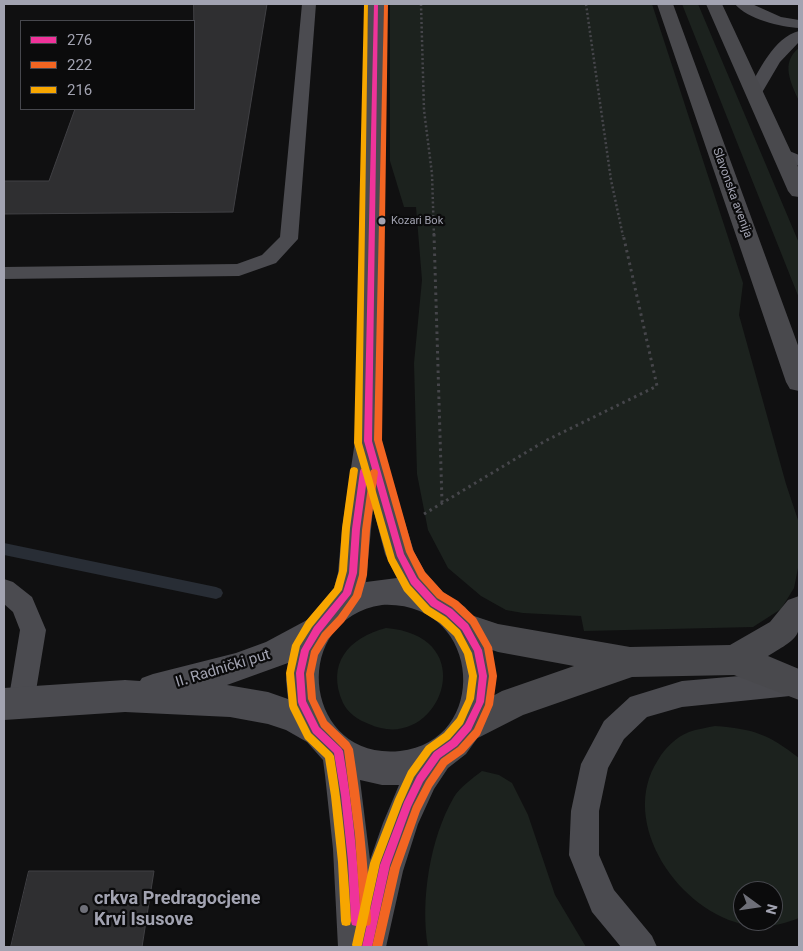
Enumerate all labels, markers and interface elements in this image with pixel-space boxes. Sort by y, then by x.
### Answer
legend [20,20,195,110]
text: 276 [67,31,92,49]
text: 222 [67,56,92,74]
text: 216 [67,81,92,99]
street label: Slavonska avenija [709,146,755,240]
place label: Kozari Bok [391,214,443,228]
marker: Kozari Bok [377,216,387,226]
street label: II. Radnički put [173,646,273,692]
north arrow [733,881,783,931]
place label: crkva Predragocjene Krvi Isusove [94,888,261,931]
marker: crkva Predragocjene Krvi Isusove [78,903,90,915]
text: N [763,903,781,916]

